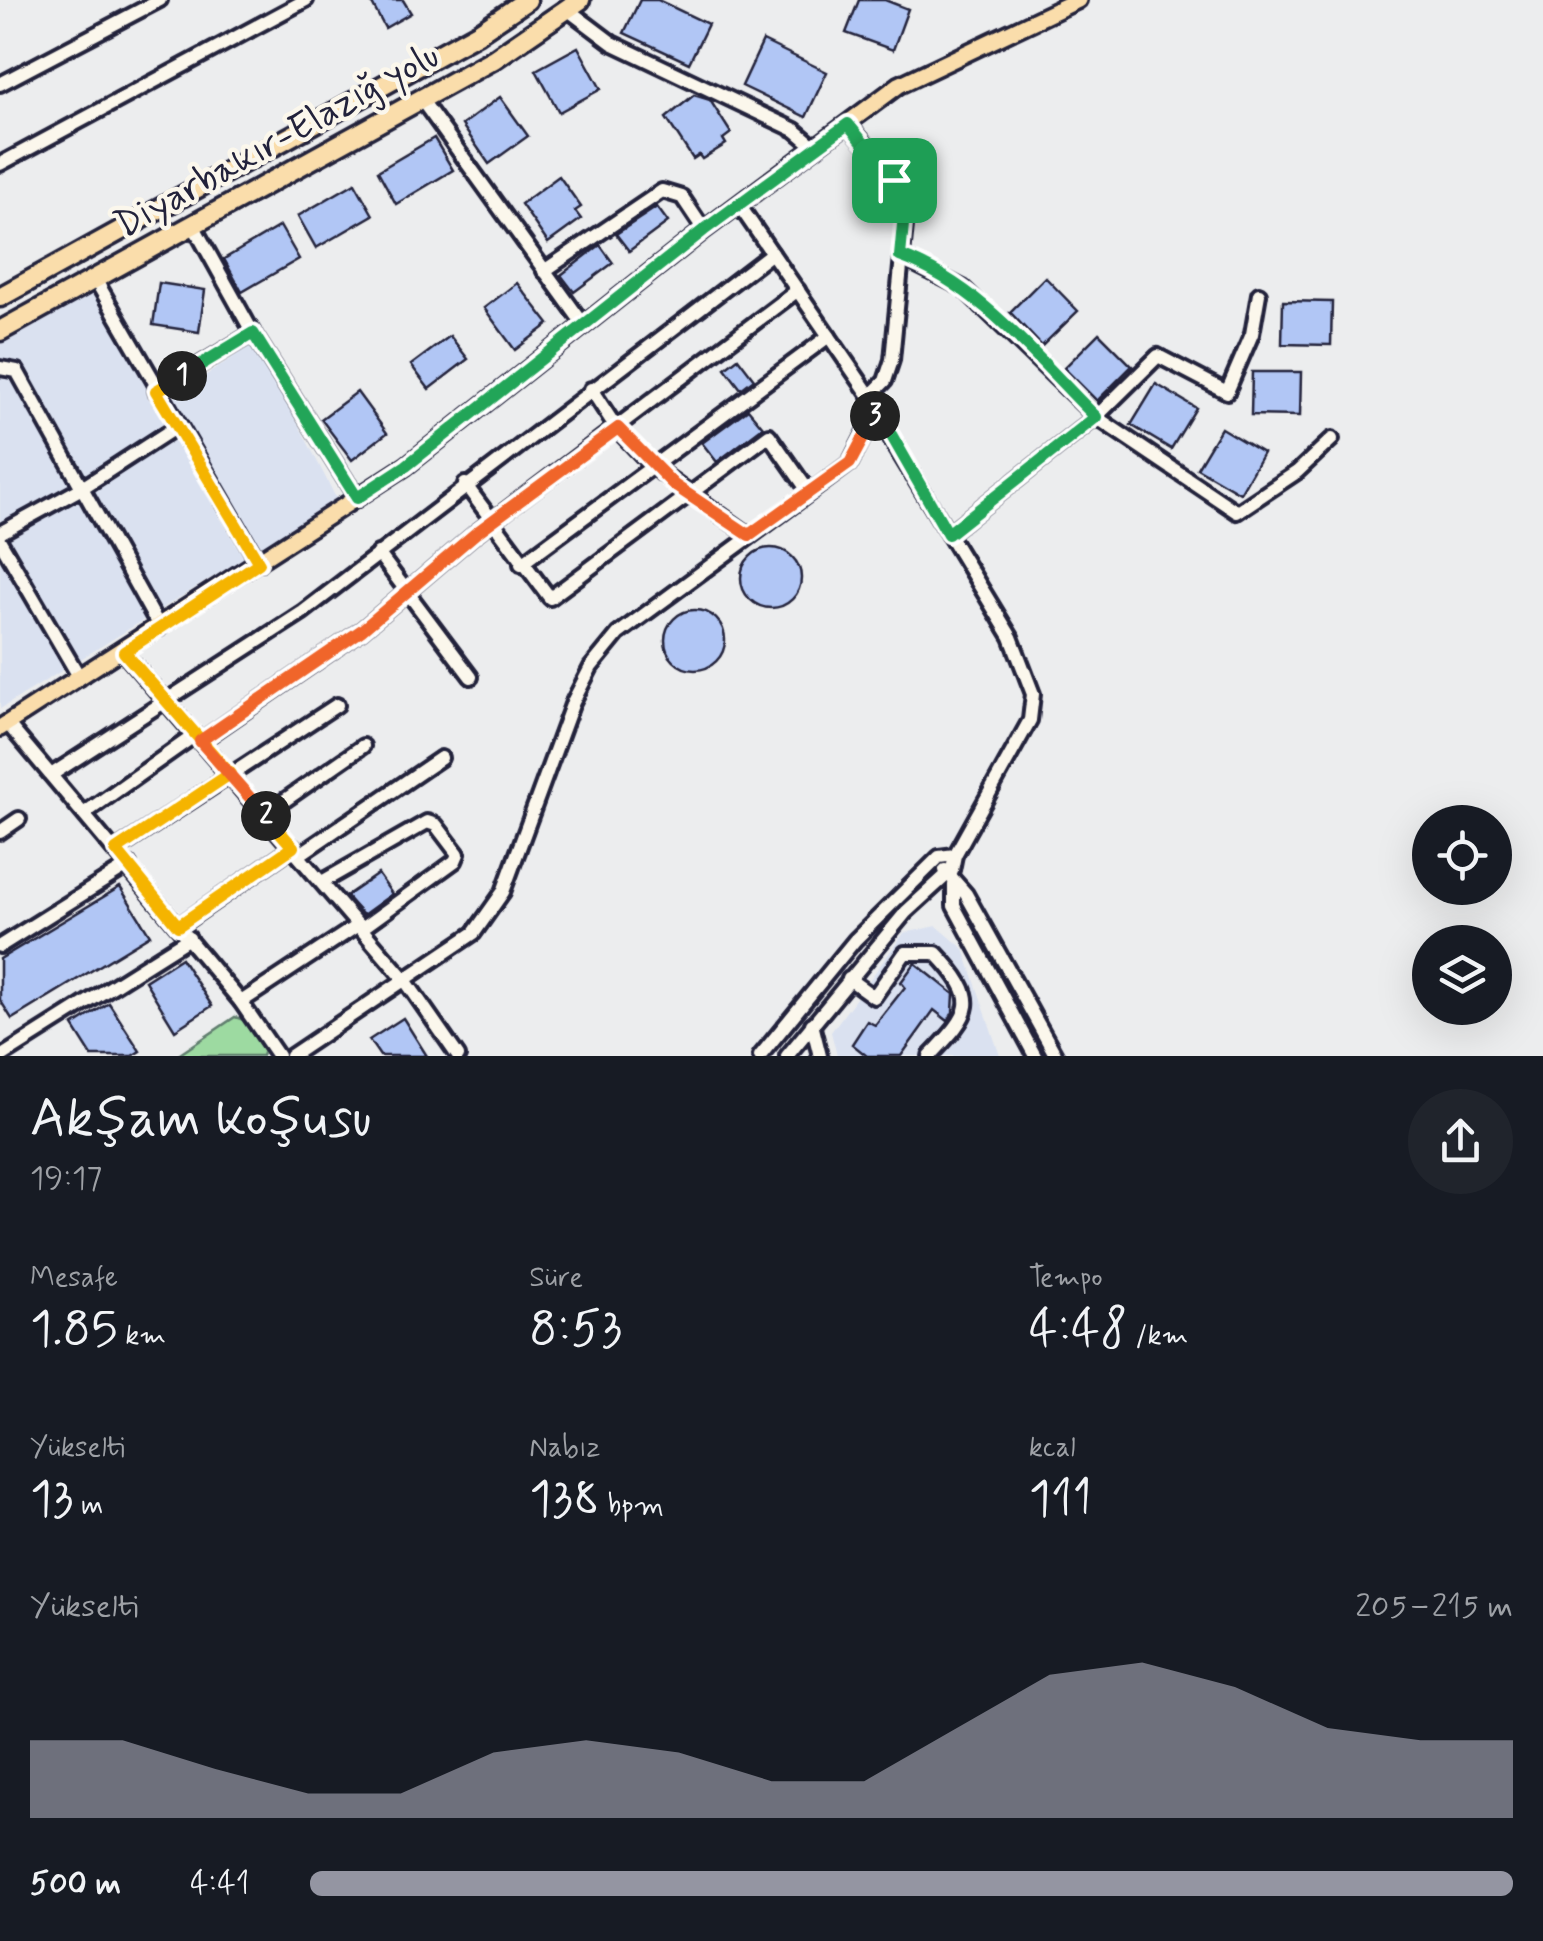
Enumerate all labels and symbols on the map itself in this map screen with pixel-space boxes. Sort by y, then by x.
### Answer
street label: Diyarbakır-Elazığ yolu [106,31,448,251]
pin [852,138,937,223]
pin: 1 [157,351,207,401]
pin: 3 [850,391,900,441]
pin: 2 [241,791,291,841]

